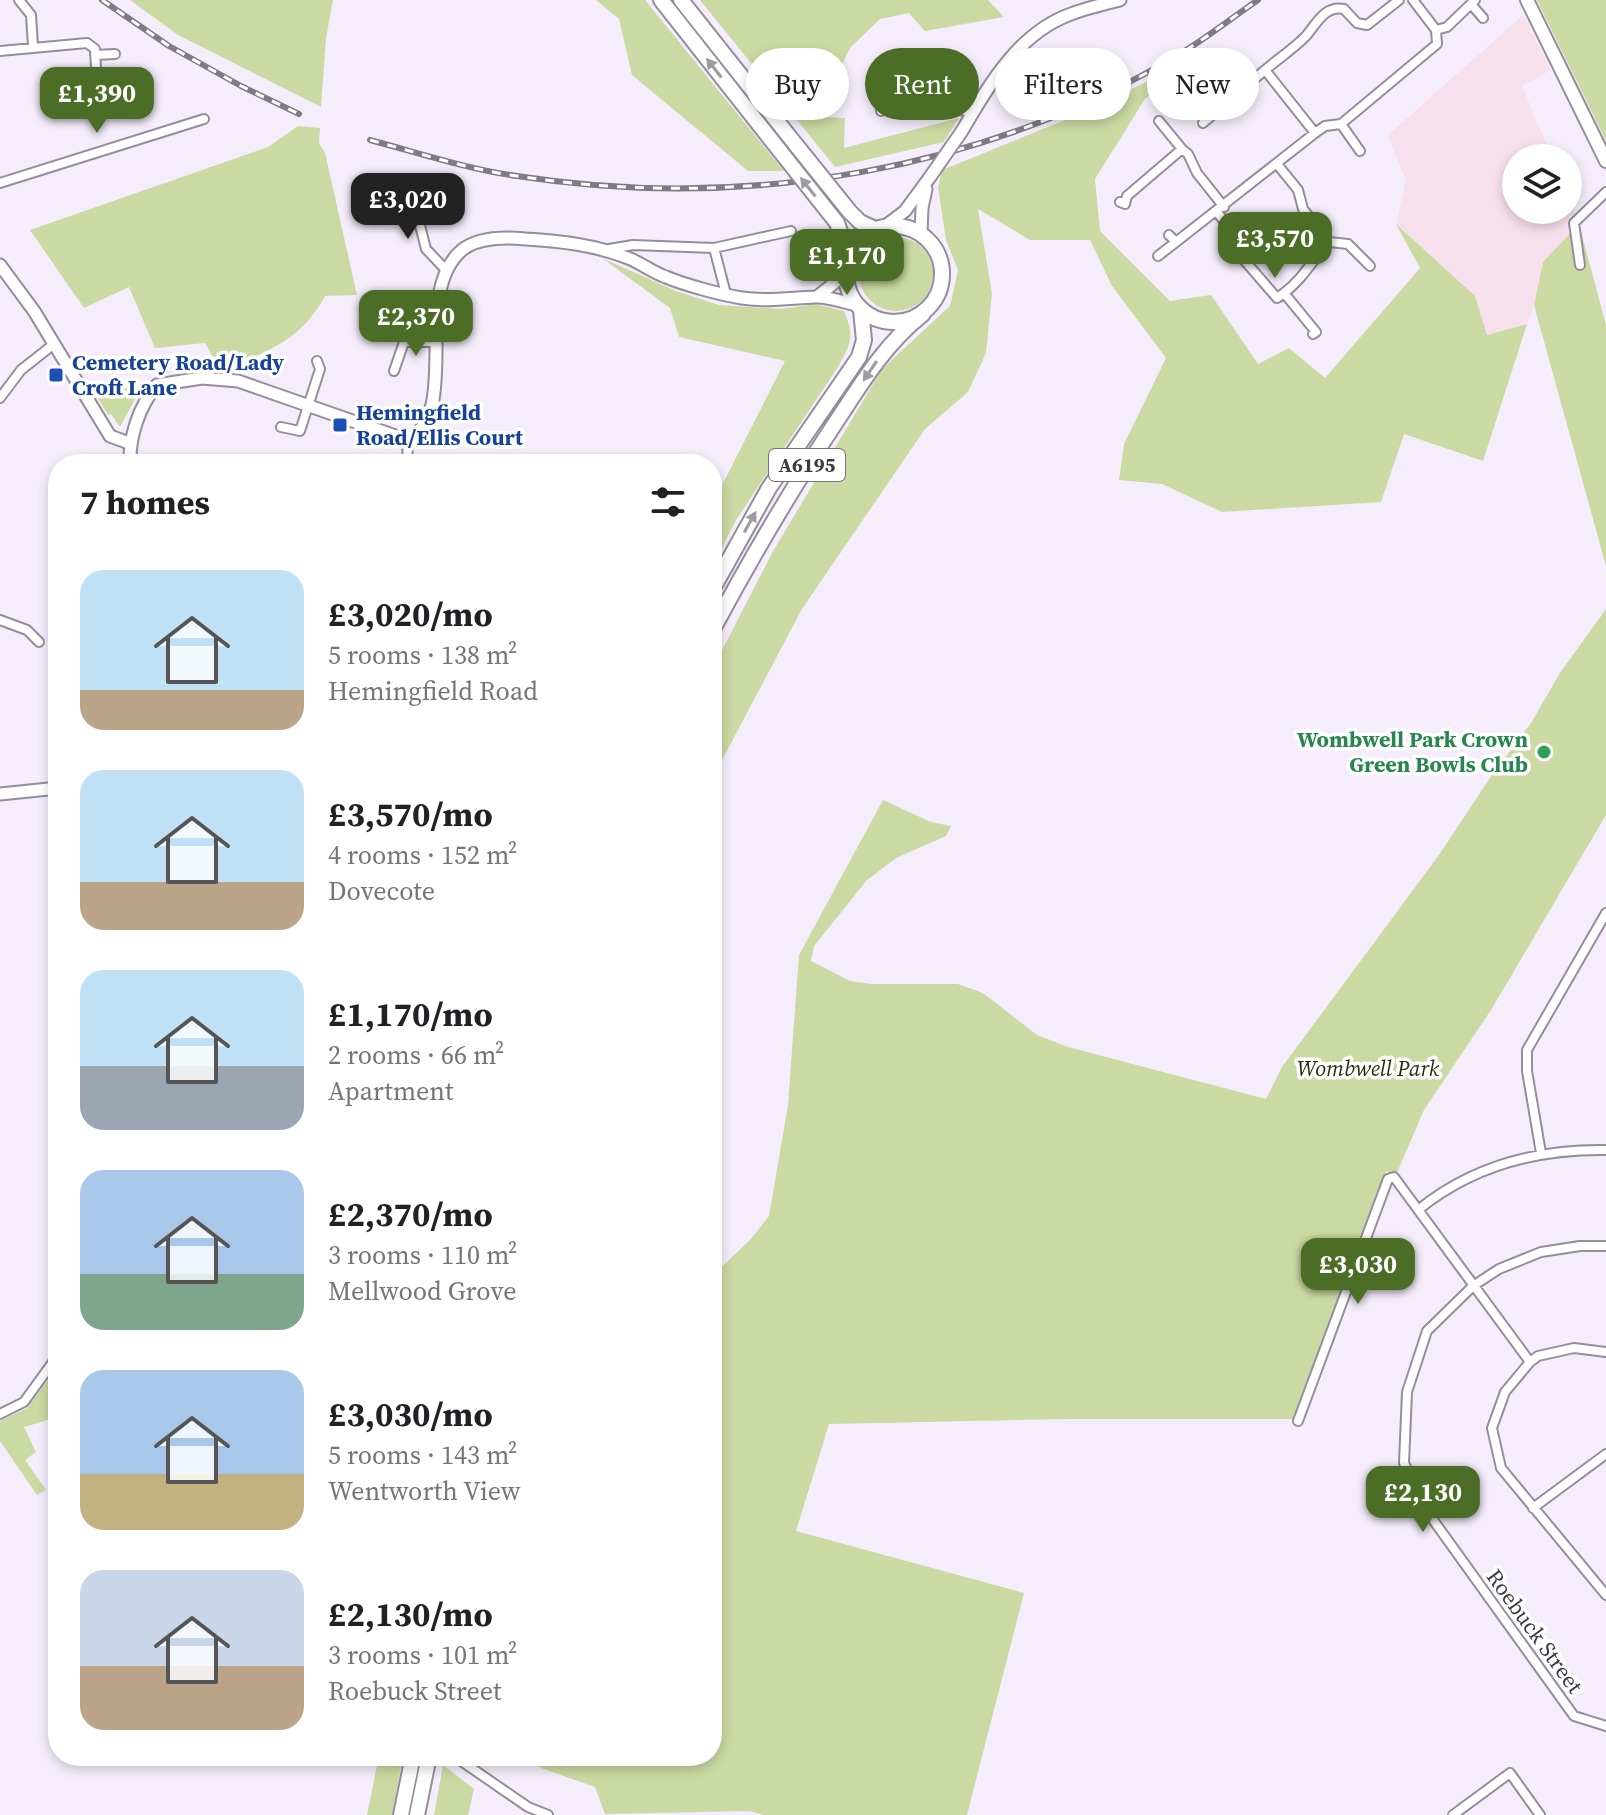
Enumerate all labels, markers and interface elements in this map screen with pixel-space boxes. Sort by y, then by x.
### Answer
chip: Buy [746,48,849,120]
chip: Rent [865,48,979,120]
chip: Filters [995,48,1131,120]
chip: New [1147,48,1259,120]
one-way arrow [707,58,723,78]
pin: £1,390 [32,67,162,135]
text: £1,390 [58,75,136,111]
map controls [1502,144,1582,224]
button: layers [1502,144,1582,224]
pin: £3,020 [343,173,473,241]
one-way arrow [801,177,817,197]
text: £3,020 [369,181,447,217]
pin: £3,570 [1210,212,1340,280]
text: £3,570 [1236,220,1314,256]
pin: £1,170 [782,229,912,297]
text: £1,170 [808,237,886,273]
pin: £2,370 [351,290,481,358]
text: £2,370 [377,298,455,334]
place label: Cemetery Road/Lady Croft Lane [72,347,284,402]
one-way arrow [863,360,878,381]
marker: Cemetery Road/Lady Croft Lane [47,366,65,384]
place label: Hemingfield Road/Ellis Court [356,397,524,452]
marker: Hemingfield Road/Ellis Court [331,416,349,434]
road number: A6195 [769,449,845,481]
text: 7 homes [80,479,210,525]
icon: filters [646,480,690,524]
one-way arrow [743,510,757,533]
text: £3,020/mo [328,591,493,637]
icon: home [144,602,240,698]
text: 5 rooms · 138 m² [328,637,517,673]
text: Hemingfield Road [328,673,538,709]
place label: Wombwell Park Crown Green Bowls Club [1297,724,1528,779]
marker: Wombwell Park Crown Green Bowls Club [1535,743,1553,761]
text: £3,570/mo [328,791,493,837]
icon: home [144,802,240,898]
text: 4 rooms · 152 m² [328,837,517,873]
text: Dovecote [328,873,435,909]
text: £1,170/mo [328,991,493,1037]
icon: home [144,1002,240,1098]
text: 2 rooms · 66 m² [328,1037,504,1073]
park label: Wombwell Park [1297,1053,1440,1083]
text: Apartment [328,1073,453,1109]
text: £2,370/mo [328,1191,493,1237]
icon: home [144,1202,240,1298]
text: 3 rooms · 110 m² [328,1237,517,1273]
pin: £3,030 [1293,1238,1423,1306]
text: £3,030 [1319,1246,1397,1282]
text: Mellwood Grove [328,1273,516,1309]
text: £3,030/mo [328,1391,493,1437]
icon: home [144,1402,240,1498]
text: 5 rooms · 143 m² [328,1437,517,1473]
pin: £2,130 [1358,1466,1488,1534]
text: Wentworth View [328,1473,521,1509]
text: £2,130 [1384,1474,1462,1510]
street label: Roebuck Street [1480,1563,1591,1700]
text: £2,130/mo [328,1591,493,1637]
icon: home [144,1602,240,1698]
text: 3 rooms · 101 m² [328,1637,517,1673]
text: Roebuck Street [328,1673,501,1709]

